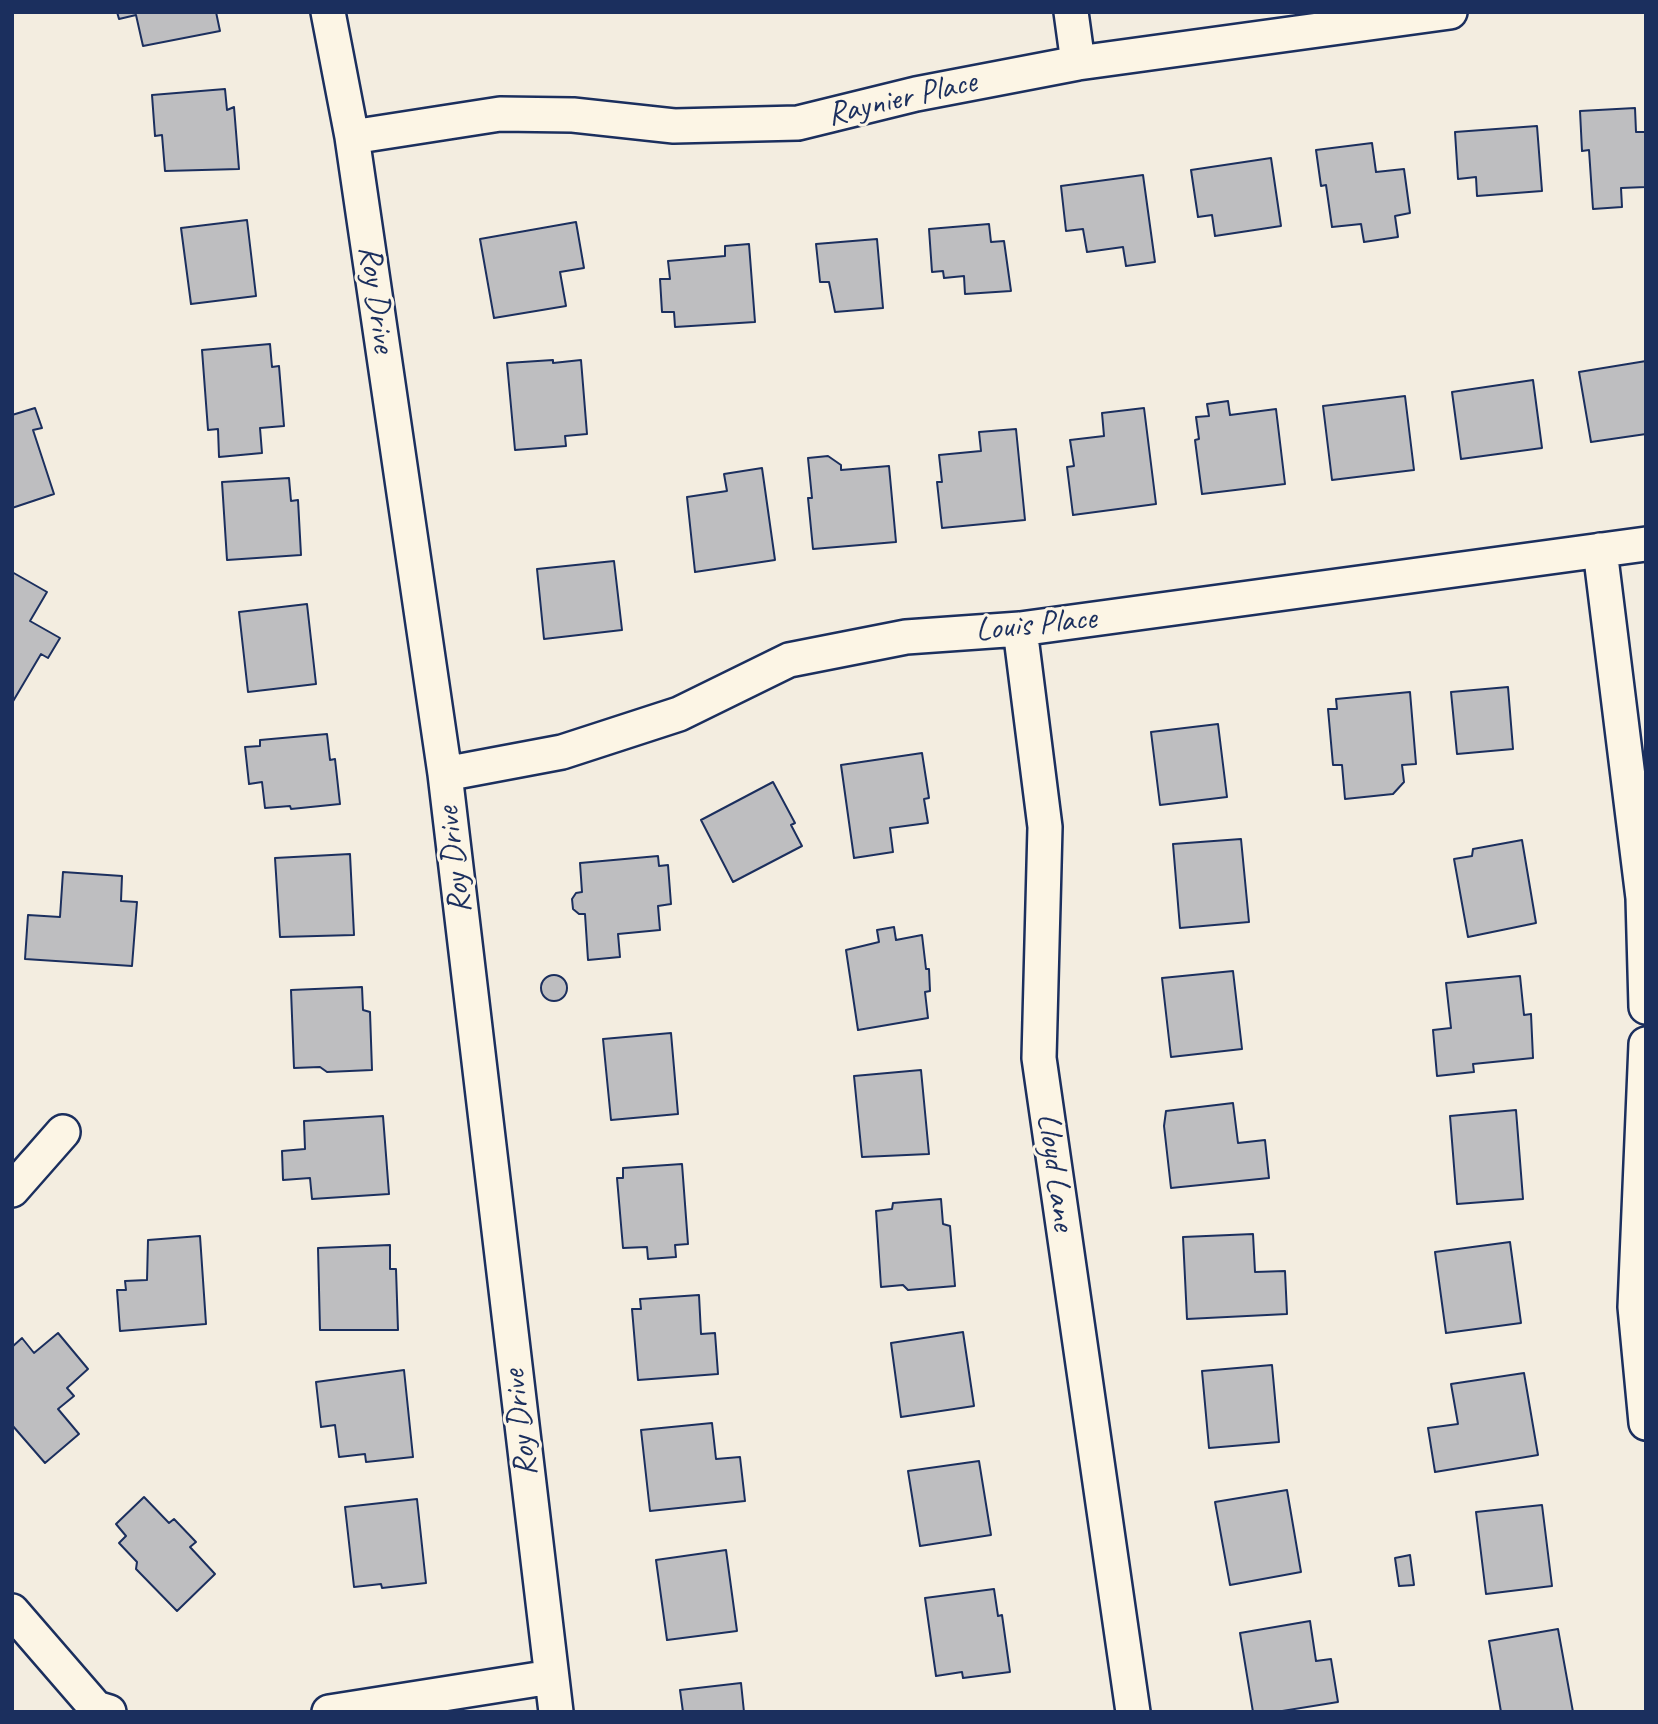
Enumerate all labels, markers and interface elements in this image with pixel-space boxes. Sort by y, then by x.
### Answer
street label: Raynier Place [824,63,980,135]
street label: Roy Drive [349,243,403,355]
street label: Louis Place [974,599,1098,651]
street label: Roy Drive [429,804,481,916]
street label: Lloyd Lane [1027,1111,1083,1233]
street label: Roy Drive [495,1367,547,1479]

